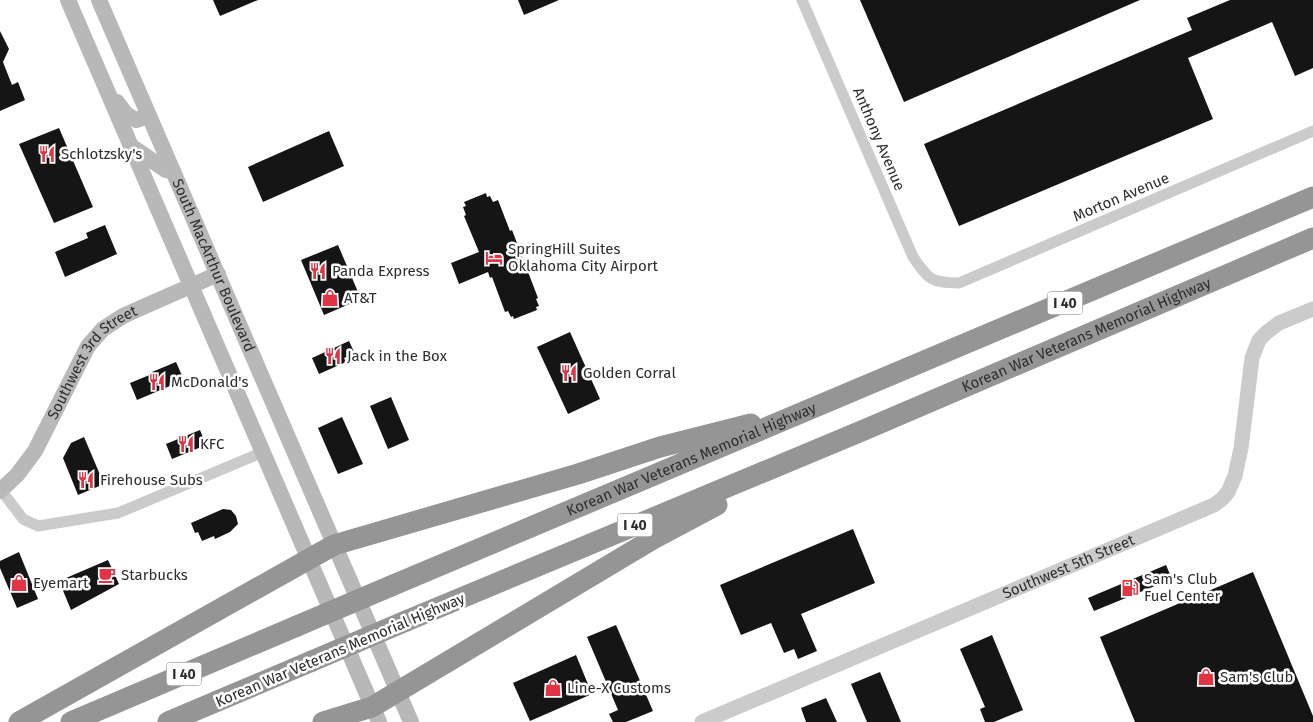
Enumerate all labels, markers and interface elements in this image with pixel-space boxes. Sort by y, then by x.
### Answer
street label: Anthony Avenue [849,85,909,193]
restaurant icon: Schlotzsky's [37,144,57,164]
place label: Schlotzsky's [61,145,142,163]
street label: Morton Avenue [1070,169,1172,225]
street label: South MacArthur Boulevard [168,176,259,355]
place label: SpringHill Suites Oklahoma City Airport [508,240,658,275]
hotel icon: SpringHill Suites Oklahoma City Airport [484,248,504,268]
restaurant icon: Panda Express [308,261,328,281]
place label: Panda Express [332,262,430,280]
street label: Korean War Veterans Memorial Highway [959,273,1214,396]
shop icon: AT&T [320,288,340,308]
place label: AT&T [344,289,377,307]
road number: I 40 [1048,292,1082,314]
street label: Southwest 3rd Street [44,302,140,422]
restaurant icon: Jack in the Box [323,346,343,366]
place label: Jack in the Box [347,347,448,365]
restaurant icon: Golden Corral [559,363,579,383]
place label: Golden Corral [583,364,676,382]
restaurant icon: McDonald's [147,372,167,392]
place label: McDonald's [171,373,249,391]
street label: Korean War Veterans Memorial Highway [564,398,819,520]
restaurant icon: KFC [176,434,196,454]
place label: KFC [200,435,225,453]
restaurant icon: Firehouse Subs [76,470,96,490]
place label: Firehouse Subs [100,471,203,489]
road number: I 40 [618,514,652,536]
street label: Southwest 5th Street [1000,531,1138,603]
cafe icon: Starbucks [97,565,117,585]
place label: Starbucks [121,566,188,584]
place label: Sam's Club Fuel Center [1144,570,1221,605]
shop icon: Eyemart [9,573,29,593]
place label: Eyemart [33,574,89,592]
fuel station icon: Sam's Club Fuel Center [1120,578,1140,598]
street label: Korean War Veterans Memorial Highway [213,589,468,711]
road number: I 40 [166,662,202,686]
shop icon: Sam's Club [1196,667,1216,687]
place label: Sam's Club [1220,668,1293,686]
shop icon: Line-X Customs [543,678,563,698]
place label: Line-X Customs [567,679,671,697]

